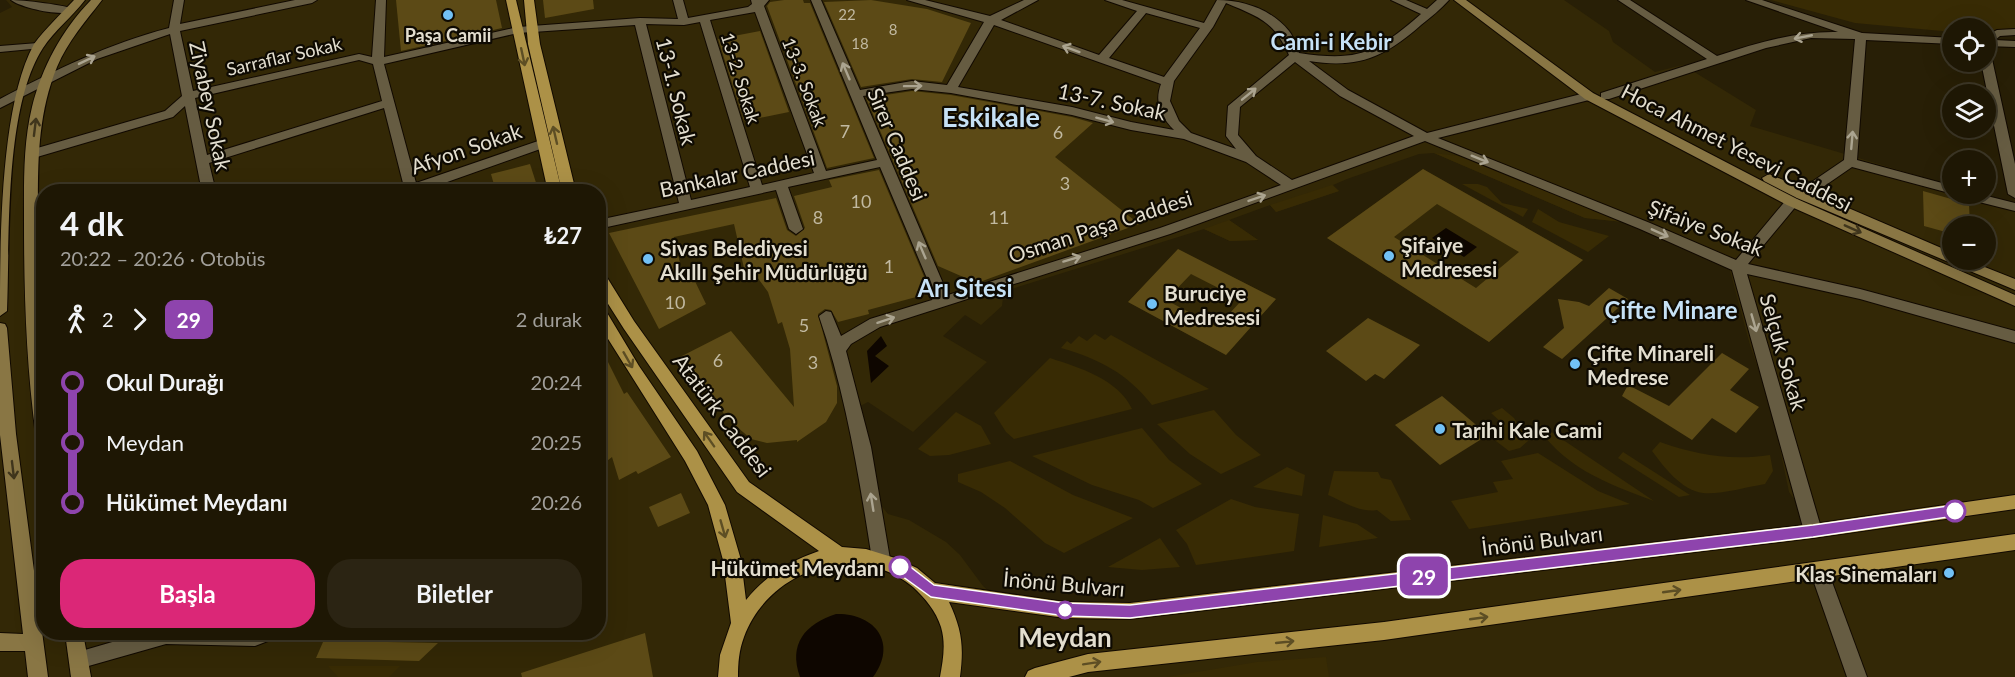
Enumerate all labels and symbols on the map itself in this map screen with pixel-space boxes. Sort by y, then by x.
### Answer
house number: 22 [838,5,856,23]
marker: Paşa Camii [441,8,455,22]
house number: 8 [889,20,897,38]
place label: Paşa Camii [405,24,491,46]
district label: Cami-i Kebir [1270,28,1392,55]
street label: 13-2. Sokak [717,30,766,127]
street label: Sarraflar Sokak [224,32,345,80]
one-way arrow [1793,32,1813,43]
street label: 13-3. Sokak [778,34,832,131]
house number: 18 [851,34,869,52]
street label: 13-1. Sokak [652,35,702,148]
street label: Ziyabey Sokak [185,39,237,173]
one-way arrow [1062,43,1081,54]
one-way arrow [518,47,530,66]
one-way arrow [78,54,96,65]
one-way arrow [840,62,851,80]
street label: 13-7. Sokak [1056,77,1169,125]
street label: Hoca Ahmet Yesevi Caddesi [1618,78,1856,216]
one-way arrow [903,81,923,92]
street label: Sirer Caddesi [863,84,933,204]
one-way arrow [1241,87,1257,100]
district label: Eskikale [942,100,1040,133]
one-way arrow [1095,114,1114,126]
street label: Afyon Sokak [407,117,525,179]
one-way arrow [30,118,41,137]
house number: 7 [840,120,850,142]
house number: 6 [1053,121,1063,143]
one-way arrow [549,126,561,145]
one-way arrow [1846,131,1857,151]
street label: Bankalar Caddesi [657,144,817,202]
one-way arrow [1470,154,1488,165]
house number: 3 [1060,172,1070,194]
street label: Osman Paşa Caddesi [1005,185,1195,267]
house number: 10 [851,190,871,212]
one-way arrow [1247,192,1266,203]
street label: Şifaiye Sokak [1645,194,1767,260]
house number: 8 [813,206,823,228]
house number: 11 [989,206,1009,228]
one-way arrow [1844,224,1862,235]
one-way arrow [1651,227,1669,239]
place label: Şifaiye Medresesi [1401,232,1497,281]
place label: Sivas Belediyesi Akıllı Şehir Müdürlüğü [659,235,868,284]
one-way arrow [916,242,927,260]
marker: Şifaiye Medresesi [1382,249,1396,263]
marker: Sivas Belediyesi Akıllı Şehir Müdürlüğü [641,252,655,266]
one-way arrow [1062,253,1081,264]
house number: 1 [884,255,894,277]
district label: Arı Sitesi [916,273,1013,302]
place label: Buruciye Medresesi [1164,280,1260,329]
house number: 10 [665,291,685,313]
street label: Selçuk Sokak [1755,291,1813,414]
district label: Çifte Minare [1604,295,1738,324]
marker: Buruciye Medresesi [1145,297,1159,311]
one-way arrow [876,313,895,324]
one-way arrow [1749,313,1760,332]
house number: 5 [799,314,809,336]
place label: Çifte Minareli Medrese [1587,340,1714,389]
street label: Atatürk Caddesi [669,349,777,481]
house number: 6 [713,349,723,371]
one-way arrow [622,351,634,368]
house number: 3 [808,351,818,373]
marker: Çifte Minareli Medrese [1568,357,1582,371]
place label: Tarihi Kale Cami [1452,417,1602,442]
marker: Tarihi Kale Cami [1433,422,1447,436]
one-way arrow [703,431,715,447]
one-way arrow [7,459,18,479]
one-way arrow [866,492,877,512]
unlabelled marker [1944,500,1966,522]
one-way arrow [718,519,729,538]
street label: İnönü Bulvarı [1480,520,1604,560]
place label: Hükümet Meydanı [711,555,884,580]
marker: Hükümet Meydanı [889,556,911,578]
line badge: 29 [1397,556,1451,596]
place label: Klas Sinemaları [1795,561,1937,586]
street label: İnönü Bulvarı [1002,565,1126,601]
marker: Klas Sinemaları [1942,566,1956,580]
one-way arrow [1662,586,1682,597]
marker: Meydan [1056,601,1074,619]
one-way arrow [1469,612,1488,623]
place label: Meydan [1018,621,1112,653]
one-way arrow [1275,636,1295,647]
one-way arrow [1081,657,1101,668]

